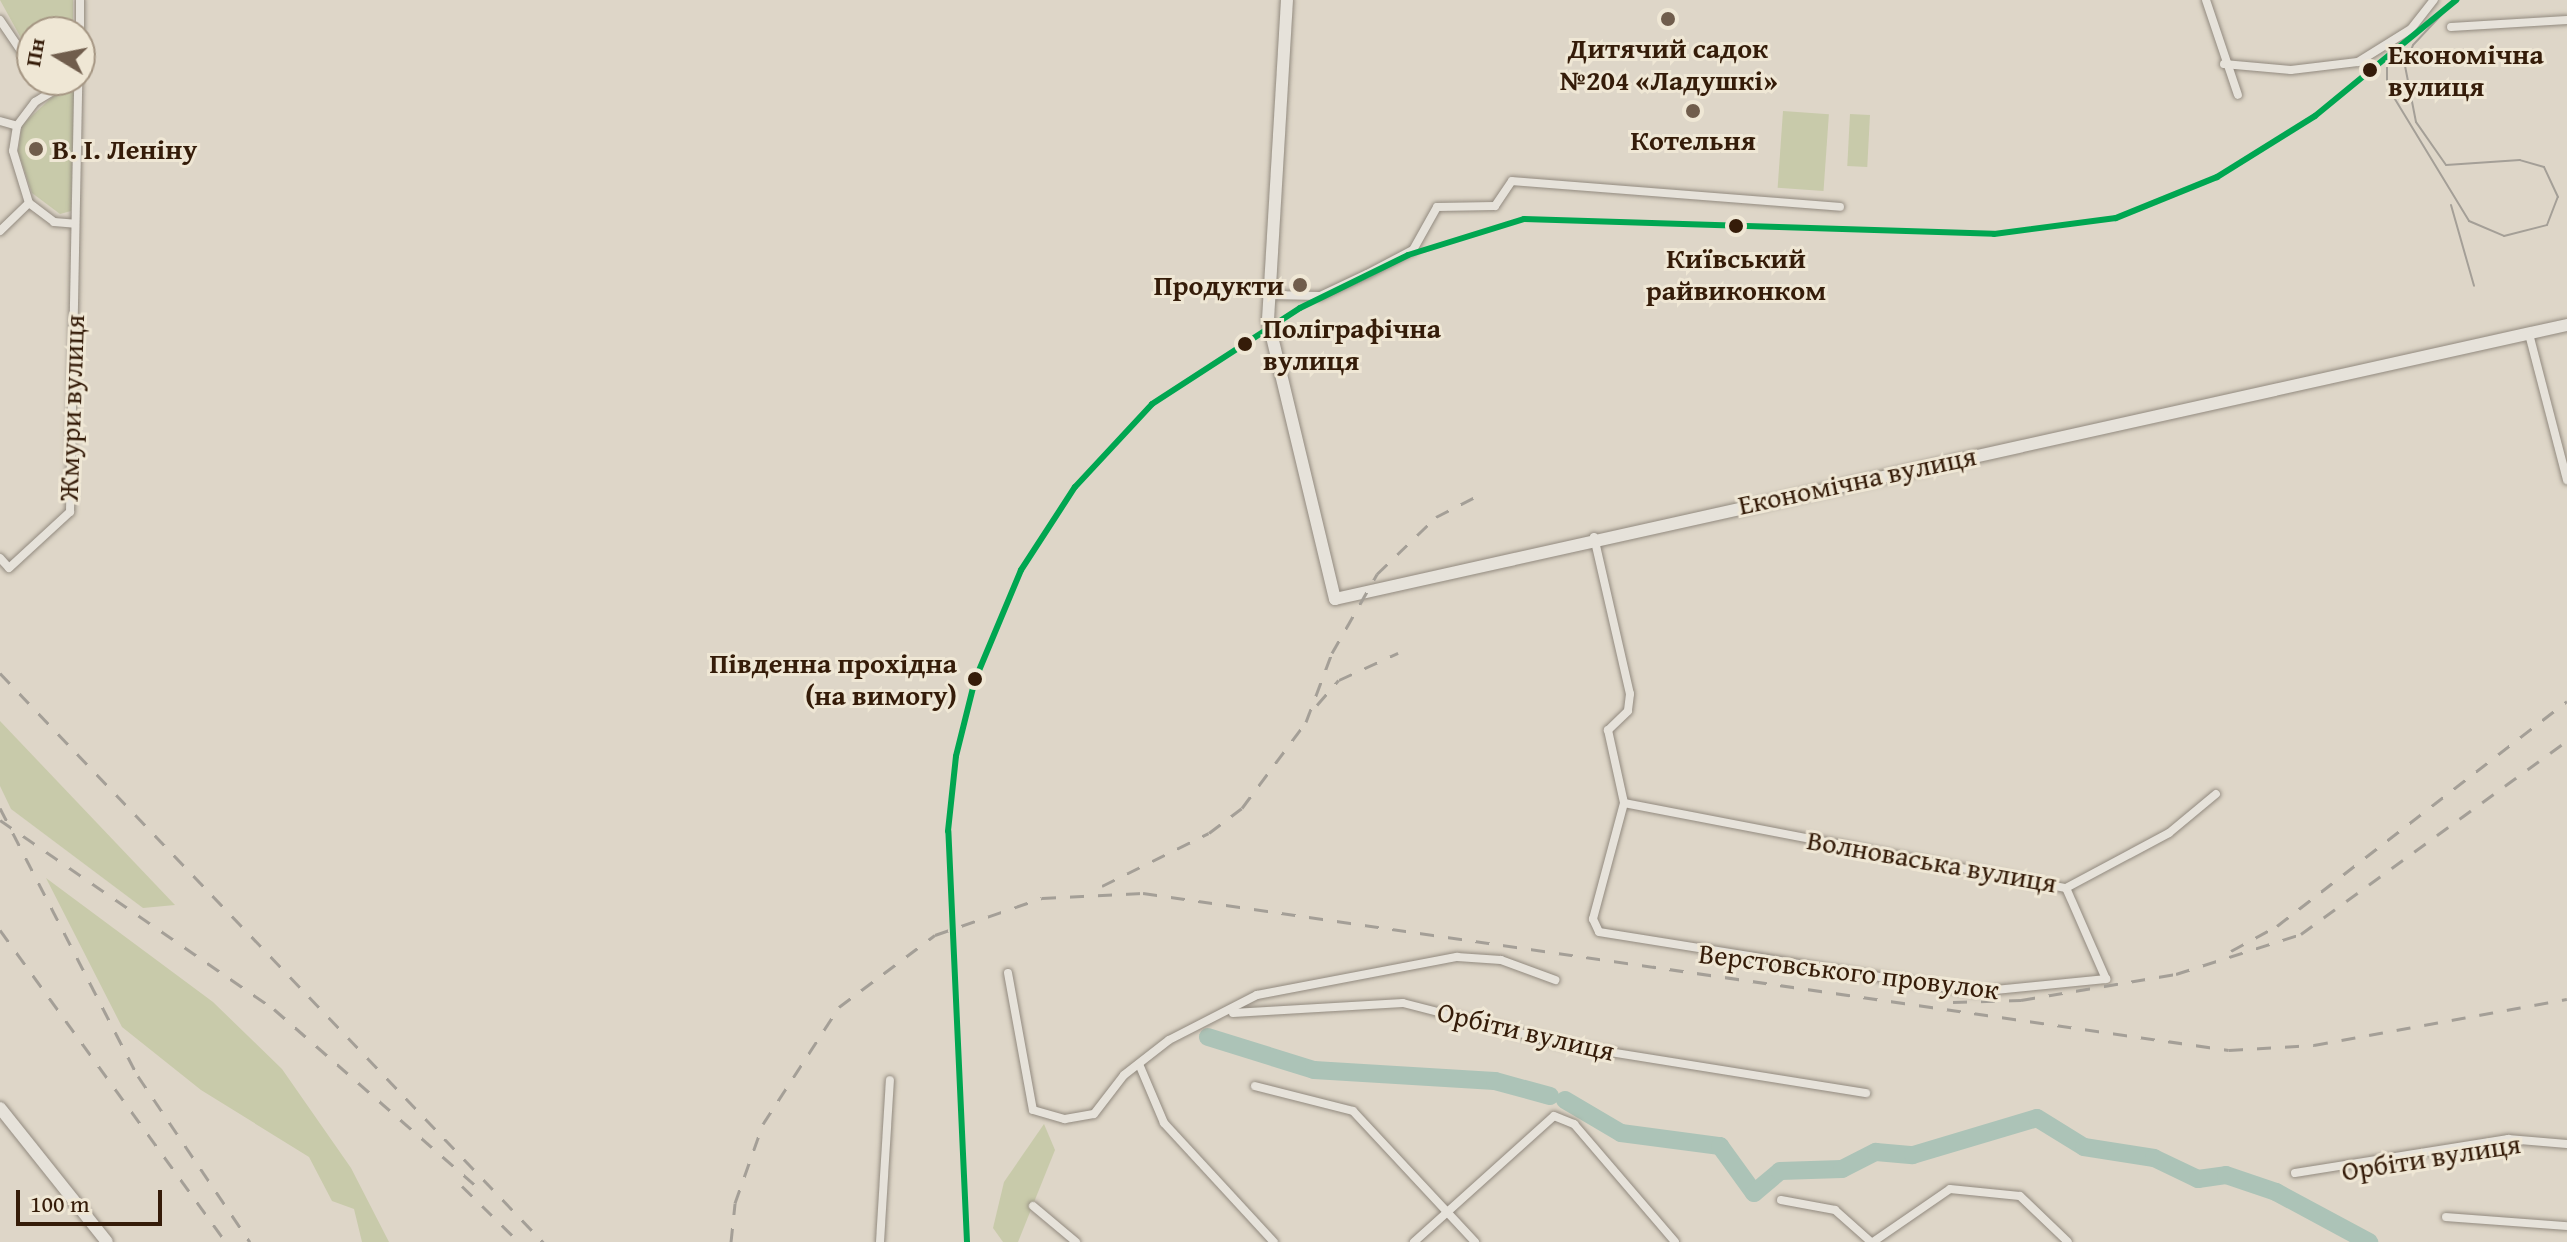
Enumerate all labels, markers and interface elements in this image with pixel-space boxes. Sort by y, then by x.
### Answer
marker: Дитячий садок №204 «Ладушкі» [1659,10,1677,28]
north arrow [16,16,96,96]
place label: Дитячий садок №204 «Ладушкі» [1558,31,1778,97]
text: Пн [16,35,53,69]
place label: Економічна вулиця [2388,37,2544,103]
marker: Економічна вулиця [2359,59,2381,81]
marker: Котельня [1684,102,1702,120]
place label: Котельня [1630,123,1756,157]
place label: В. І. Леніну [52,132,197,166]
marker: В. І. Леніну [27,140,45,158]
marker: Київський райвиконком [1725,215,1747,237]
place label: Київський райвиконком [1646,241,1826,307]
place label: Продукти [1154,268,1284,302]
marker: Продукти [1291,276,1309,294]
place label: Поліграфічна вулиця [1263,311,1441,377]
street label: Жмури вулиця [51,314,91,502]
marker: Поліграфічна вулиця [1234,333,1256,355]
street label: Економічна вулиця [1735,438,1979,522]
place label: Південна прохідна (на вимогу) [709,646,957,712]
marker: Південна прохідна (на вимогу) [964,668,986,690]
street label: Волноваська вулиця [1805,822,2059,900]
street label: Верстовського провулок [1697,936,2001,1006]
street label: Орбіти вулиця [1434,994,1618,1068]
street label: Орбіти вулиця [2339,1126,2523,1188]
scale bar [20,1174,166,1224]
text: 100 m [30,1186,90,1221]

